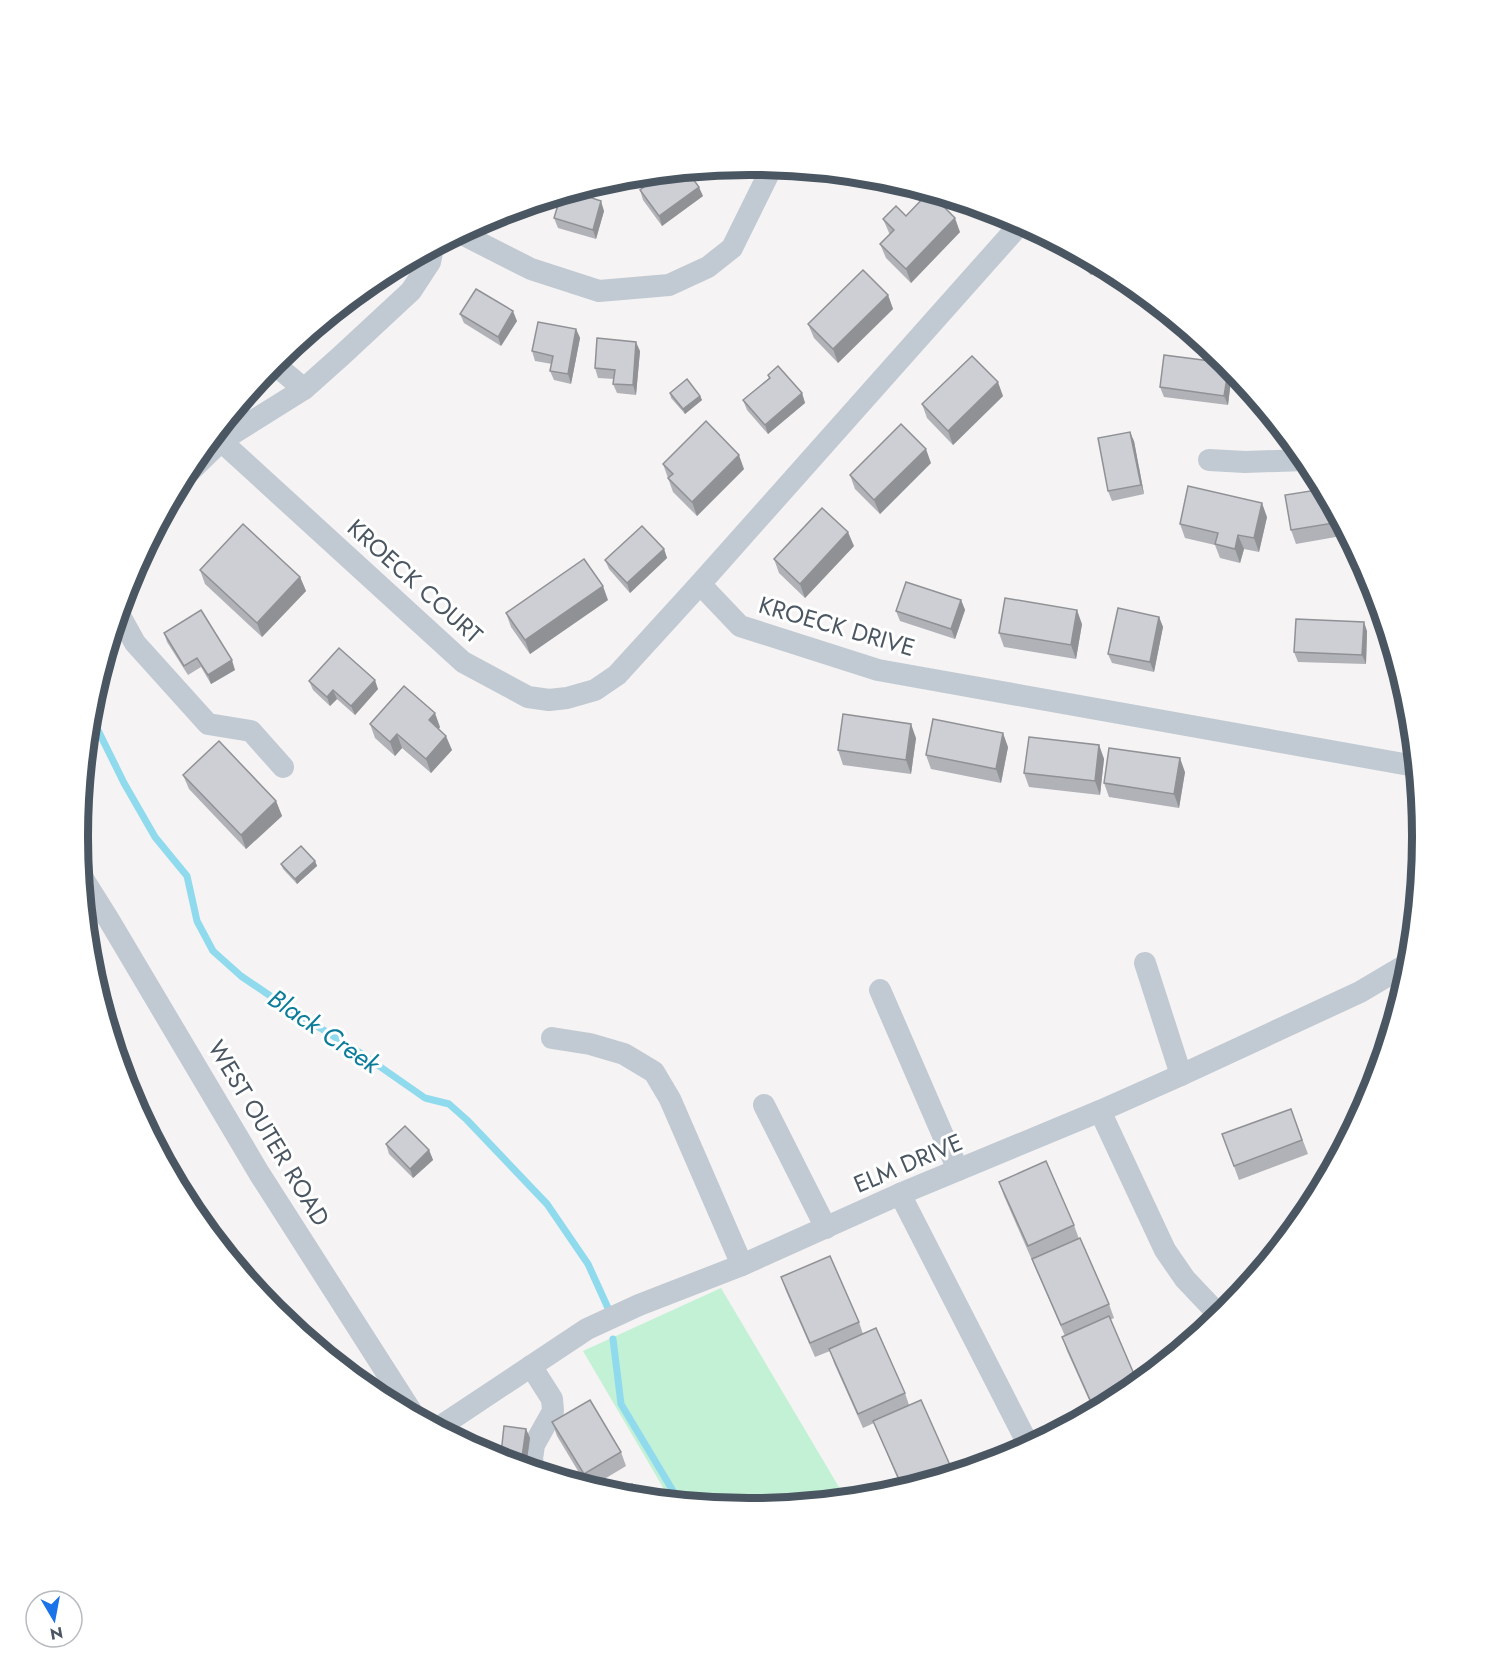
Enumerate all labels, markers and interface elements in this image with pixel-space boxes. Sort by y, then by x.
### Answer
street label: KROECK COURT [340,511,490,651]
street label: KROECK DRIVE [755,587,919,665]
water label: Black Creek [260,979,389,1084]
street label: WEST OUTER ROAD [200,1033,338,1233]
street label: ELM DRIVE [848,1124,968,1202]
north arrow [24,1589,84,1649]
text: N [48,1621,65,1646]

